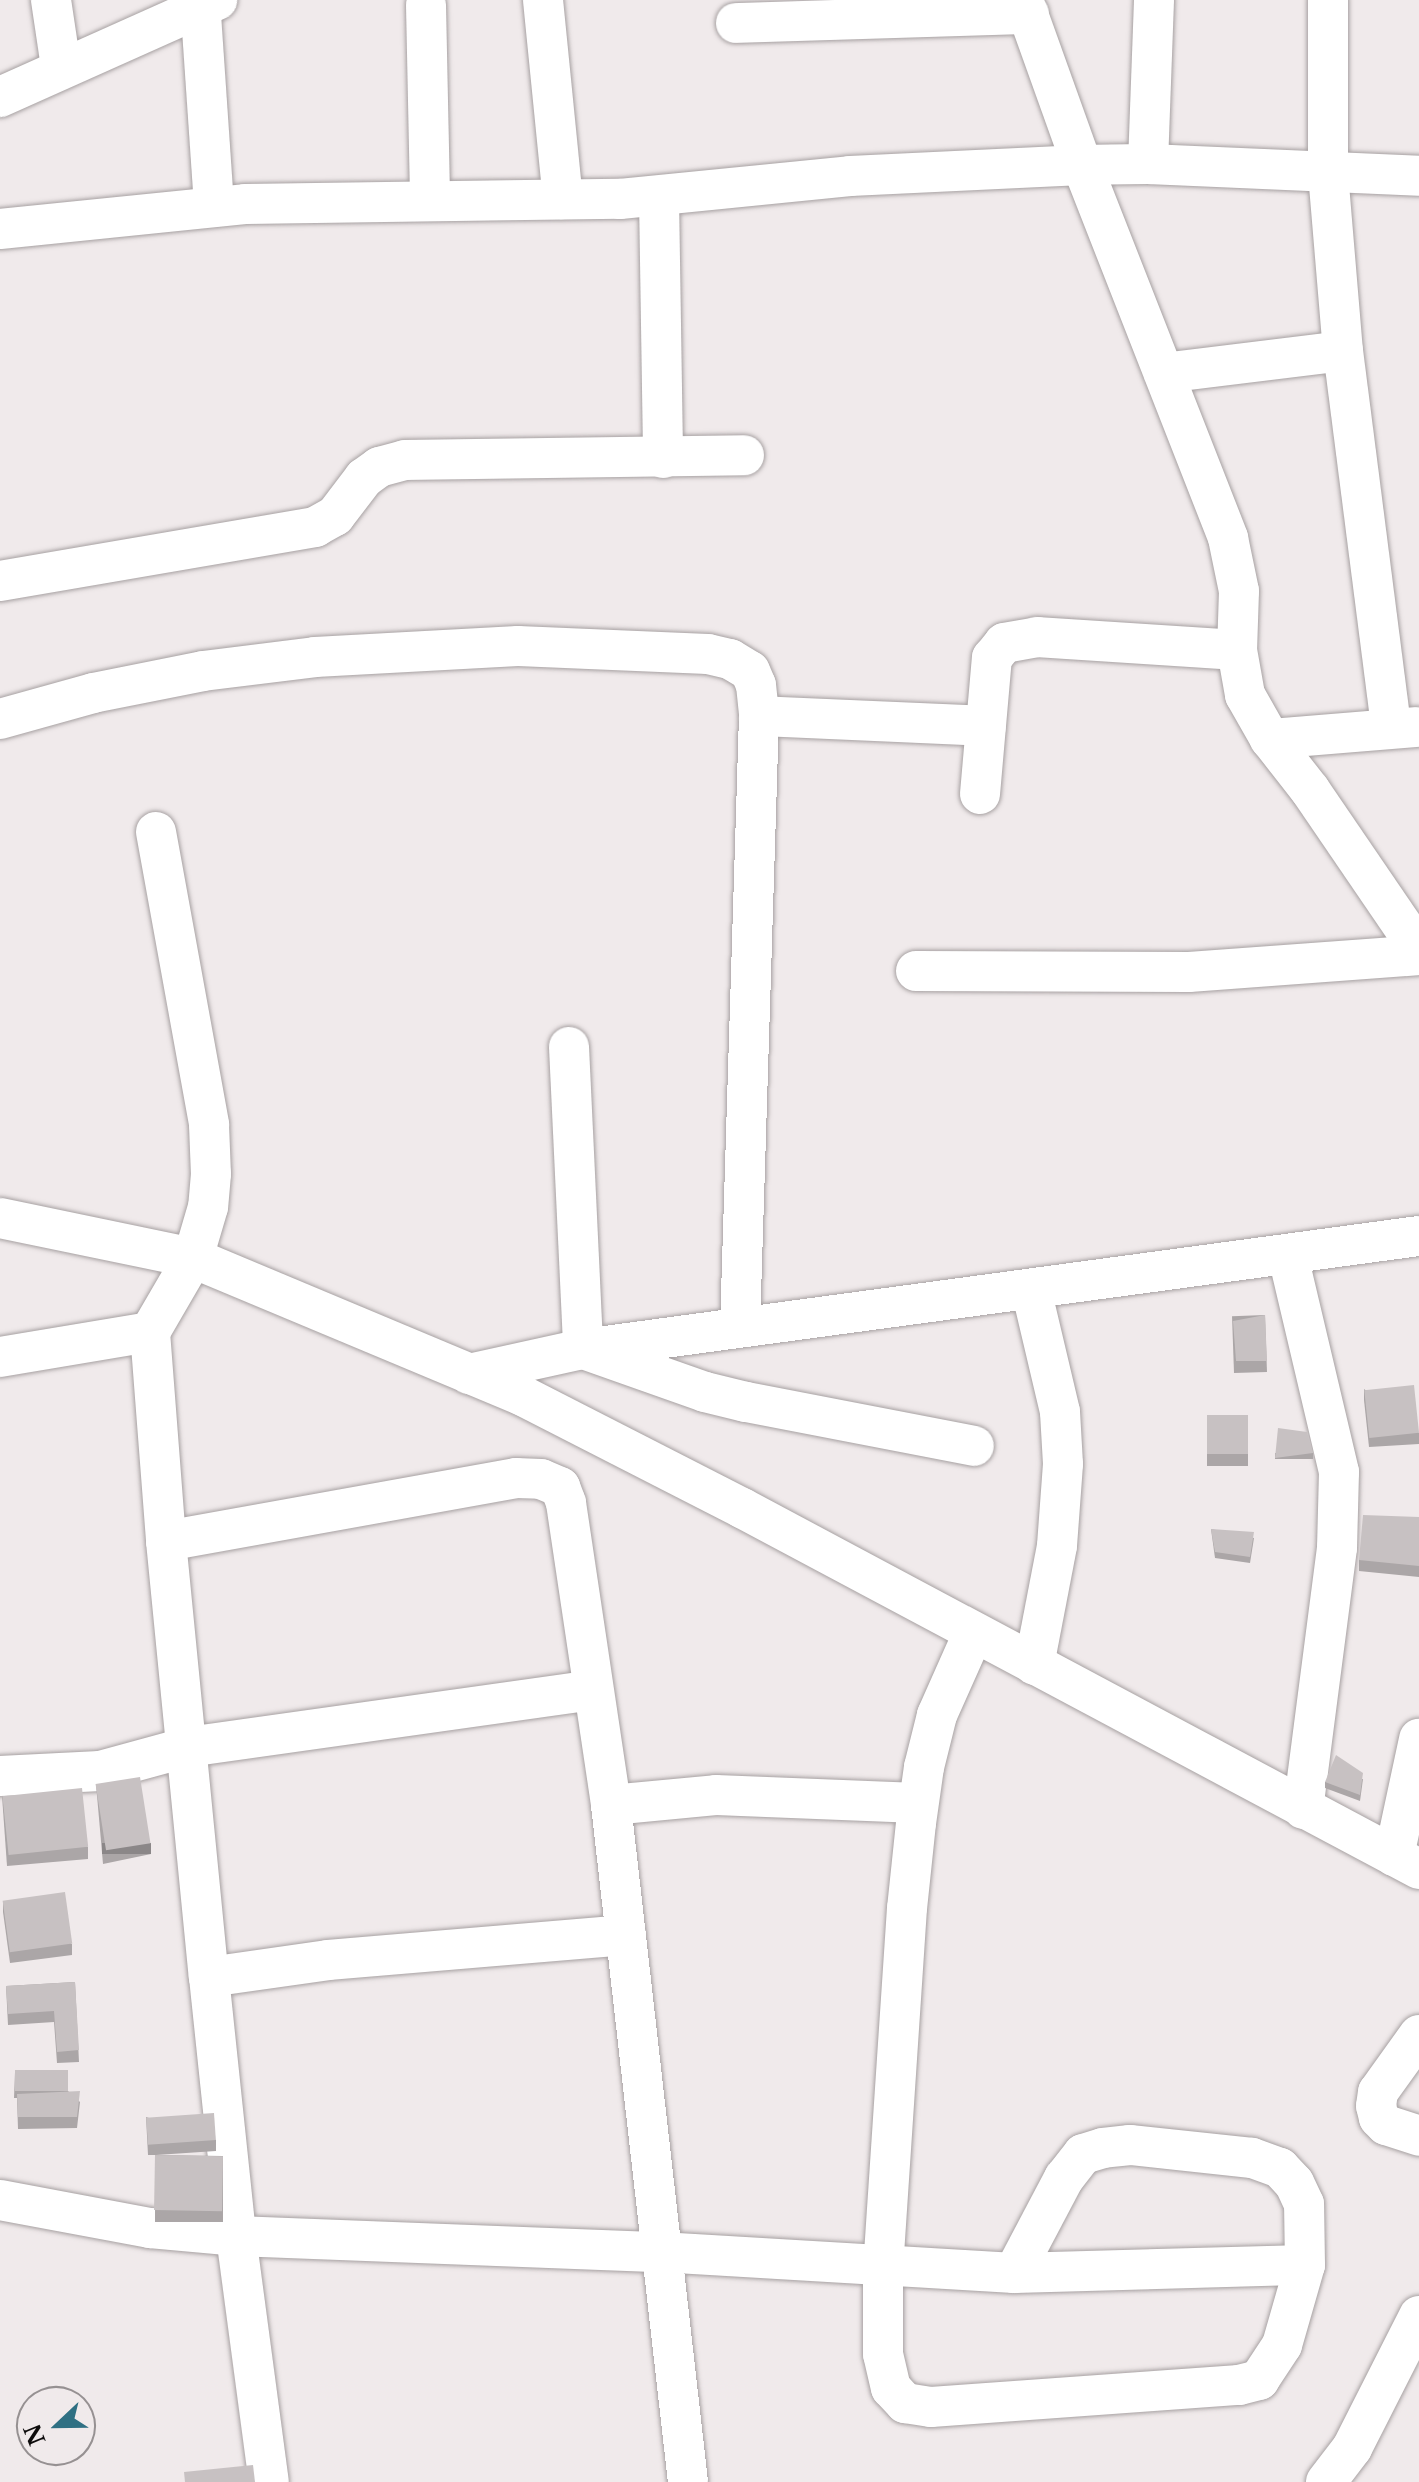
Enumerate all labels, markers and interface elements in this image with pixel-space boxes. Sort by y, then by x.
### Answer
north arrow [16,2386,96,2466]
text: N [19,2420,52,2449]

